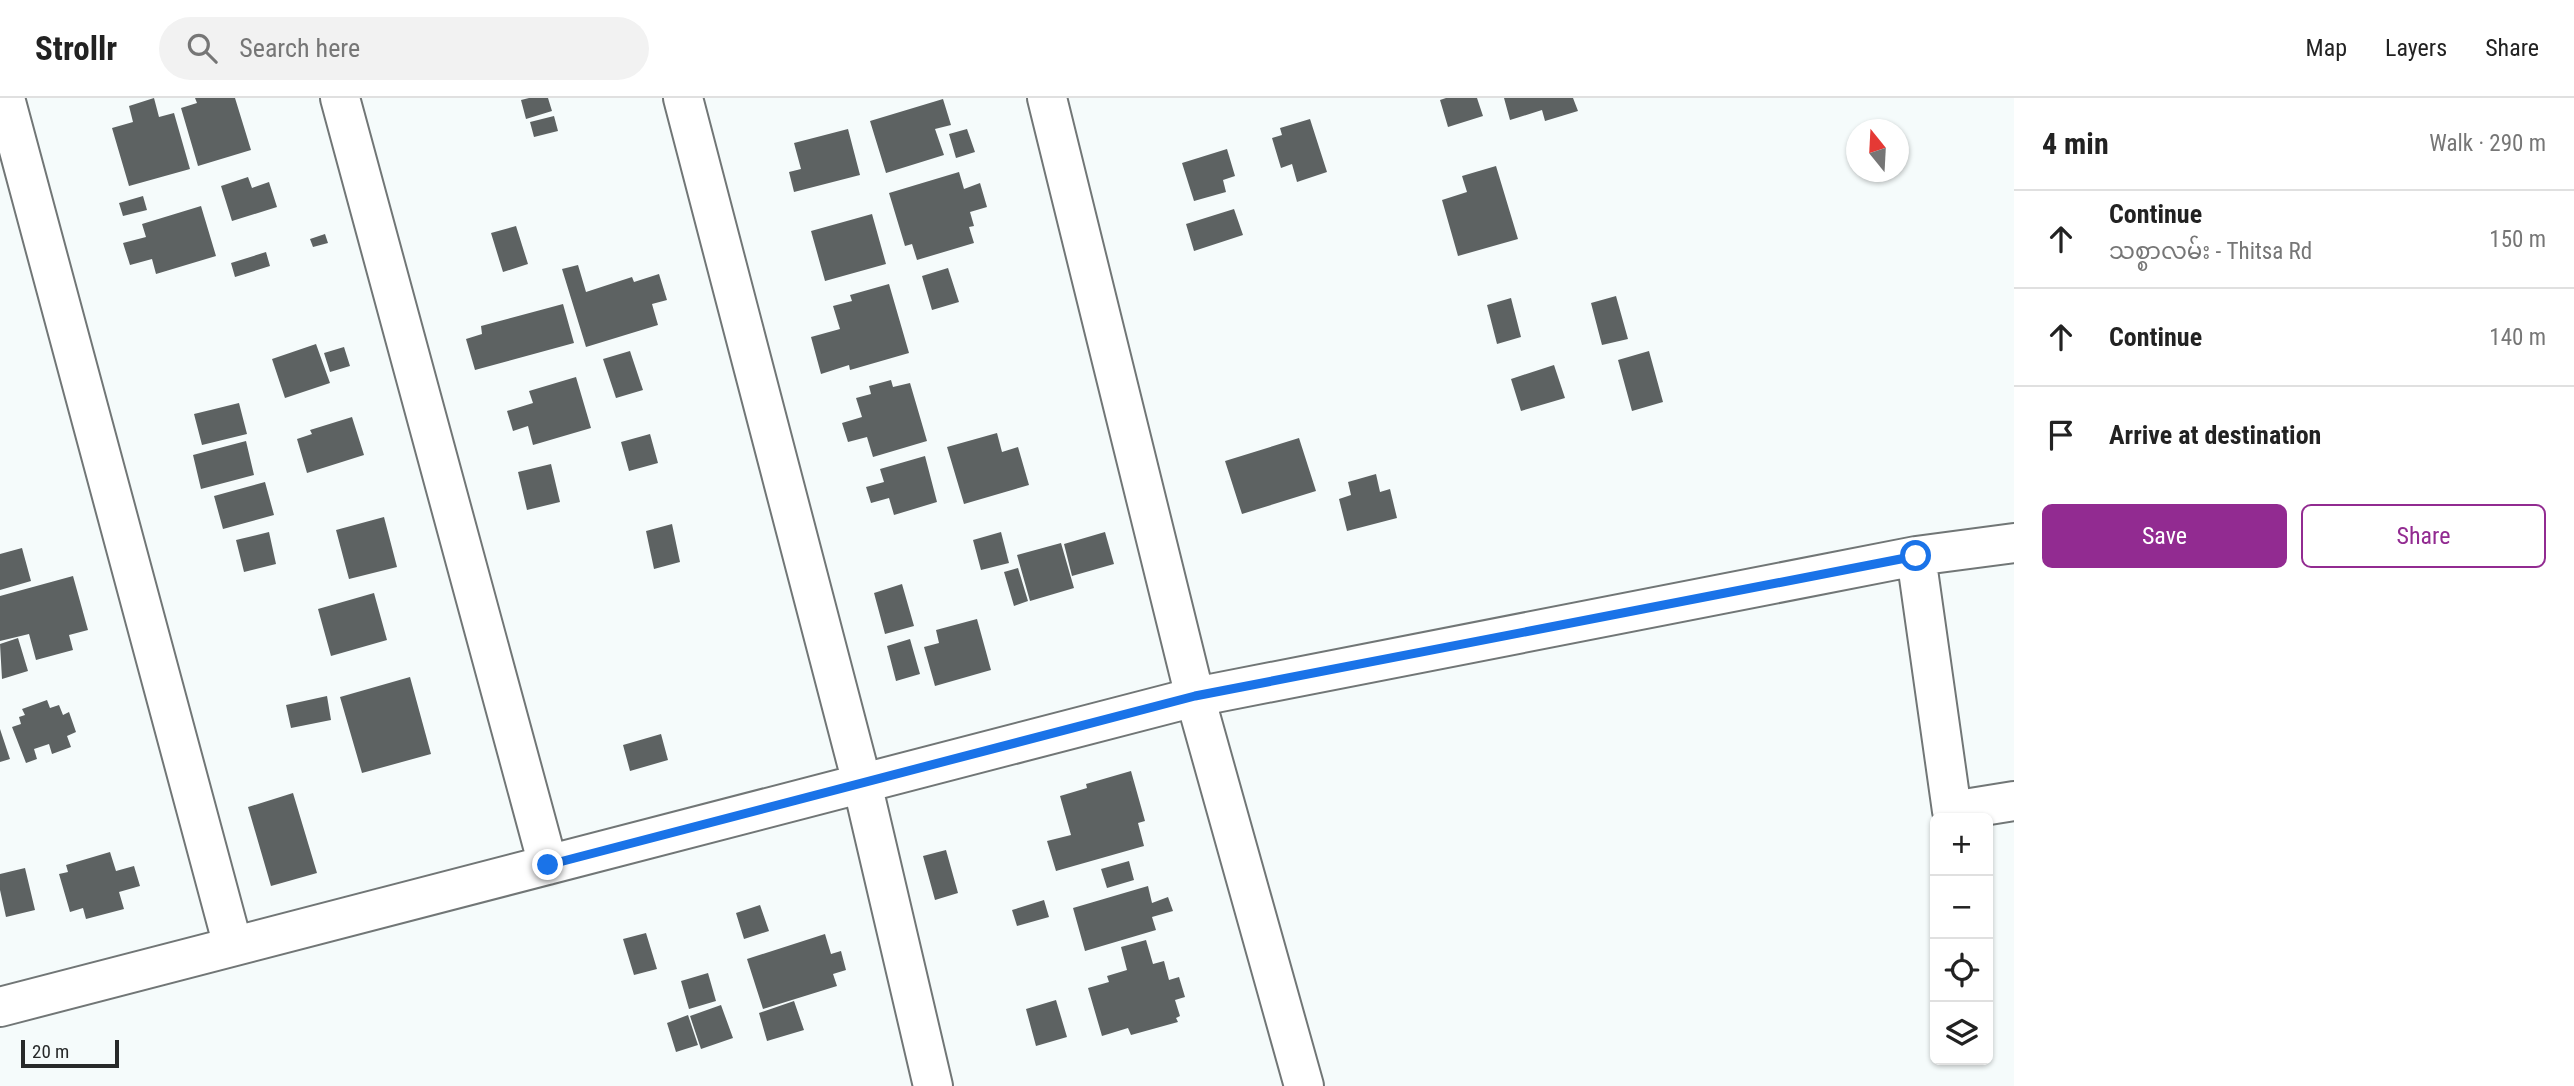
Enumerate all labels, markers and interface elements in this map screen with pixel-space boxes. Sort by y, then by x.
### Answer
search box [159,17,649,80]
text: Strollr [35,29,117,68]
icon: search [183,29,221,67]
text: Search here [239,33,360,63]
text: Map [2306,34,2347,62]
text: Layers [2385,34,2447,62]
text: Share [2485,34,2539,62]
north arrow [1846,119,1909,182]
text: 4 min [2042,126,2109,161]
text: Walk · 290 m [2429,130,2546,157]
text: Continue [2109,199,2202,229]
icon: ahead [2042,220,2080,258]
text: 150 m [2489,226,2546,253]
text: သစ္စာလမ်း - Thitsa Rd [2109,238,2312,265]
icon: ahead [2042,318,2080,356]
text: Continue [2109,322,2202,352]
text: 140 m [2489,324,2546,351]
icon: arrive [2042,416,2080,454]
text: Arrive at destination [2109,420,2321,450]
button: Save [2042,504,2287,568]
button: Share [2301,504,2546,568]
route start [1900,540,1931,571]
map controls [1930,813,1993,1065]
button: + [1930,813,1993,876]
route end [532,849,563,880]
button: − [1930,876,1993,939]
button: locate [1930,939,1993,1002]
button: layers [1930,1002,1993,1065]
scale bar [21,1037,119,1069]
text: 20 m [32,1040,69,1063]

